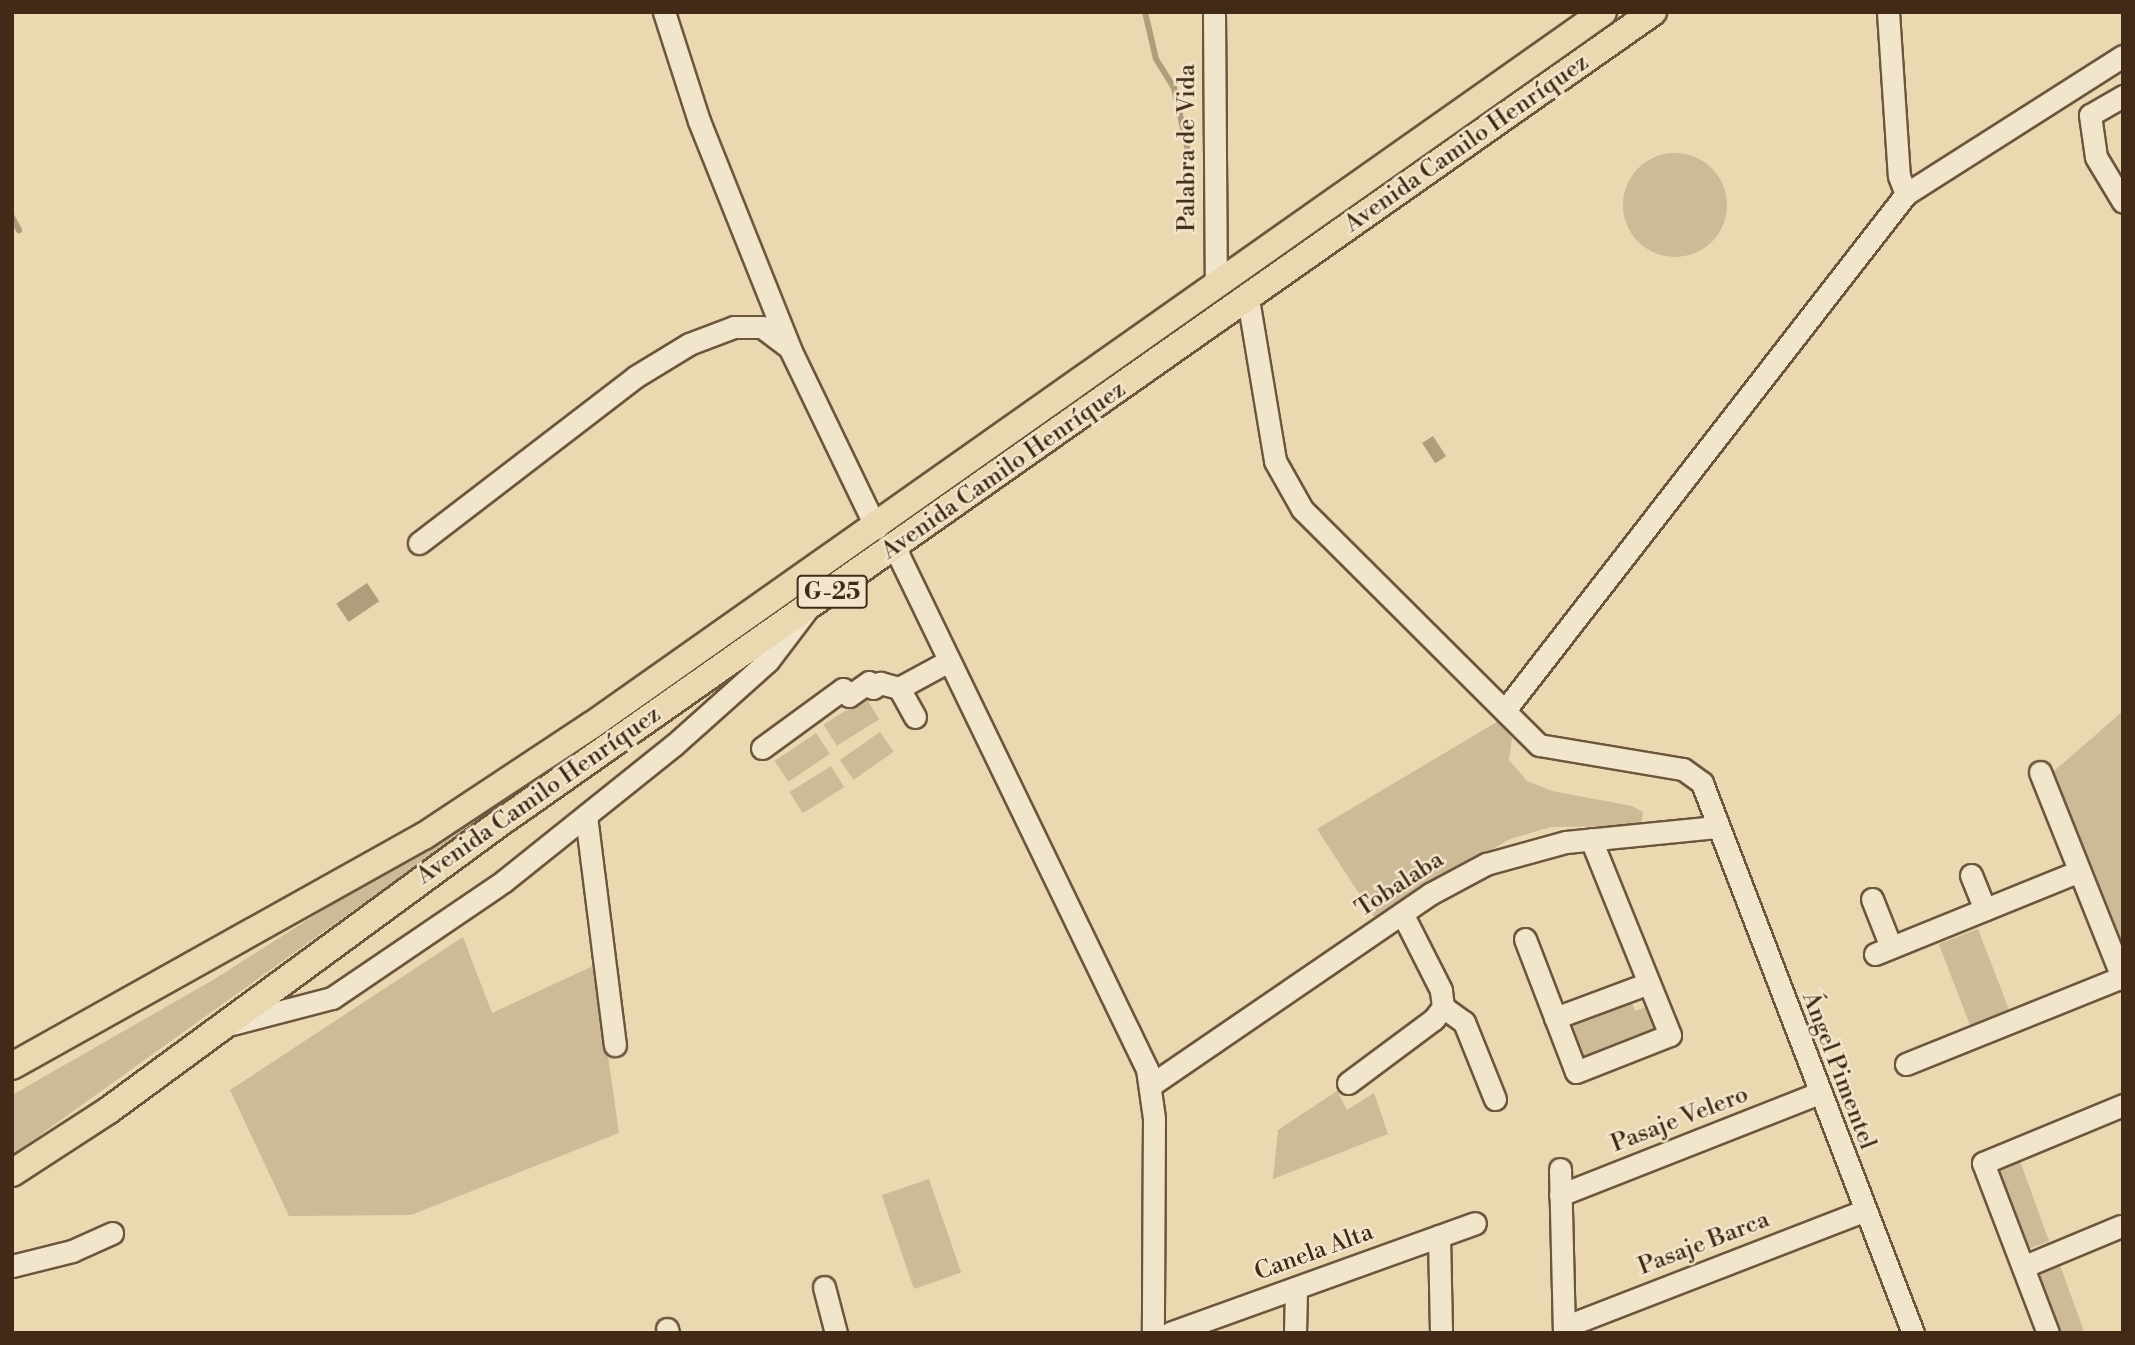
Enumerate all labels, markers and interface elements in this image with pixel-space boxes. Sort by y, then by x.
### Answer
street label: Avenida Camilo Henríquez [1339,49,1595,239]
street label: Palabra de Vida [1174,64,1202,232]
street label: Avenida Camilo Henríquez [876,376,1132,566]
road number: G-25 [795,572,869,612]
street label: Avenida Camilo Henríquez [411,701,667,891]
street label: Tobalaba [1351,846,1449,924]
street label: Ángel Pimentel [1795,988,1881,1154]
street label: Pasaje Velero [1607,1081,1753,1159]
street label: Pasaje Barca [1634,1206,1774,1282]
street label: Canela Alta [1251,1218,1377,1288]

